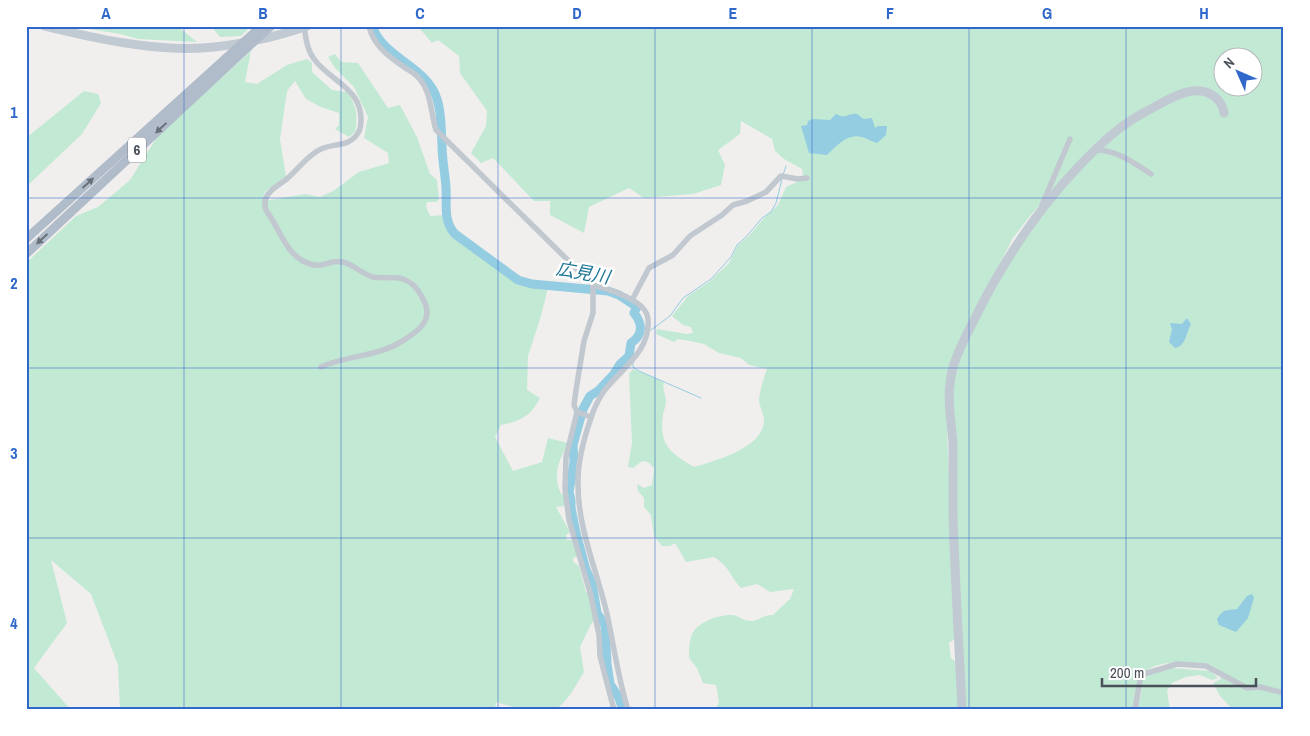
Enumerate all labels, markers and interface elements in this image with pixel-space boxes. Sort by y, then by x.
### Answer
text: A [101,2,111,24]
text: B [258,2,268,24]
text: C [415,2,425,24]
text: D [572,2,582,24]
text: E [729,2,738,24]
text: F [886,2,894,24]
text: G [1042,2,1052,24]
text: H [1199,2,1209,24]
north arrow [1212,48,1262,98]
text: N [1220,54,1238,72]
text: 1 [10,101,18,123]
one-way arrow [156,122,168,134]
road number: 6 [128,138,146,162]
one-way arrow [82,177,95,188]
one-way arrow [37,233,49,245]
water label: 広見川 [554,256,614,290]
text: 2 [10,272,18,294]
text: 3 [10,442,18,464]
text: 4 [10,612,18,634]
scale bar [1102,656,1256,688]
text: 200 m [1110,662,1144,683]

